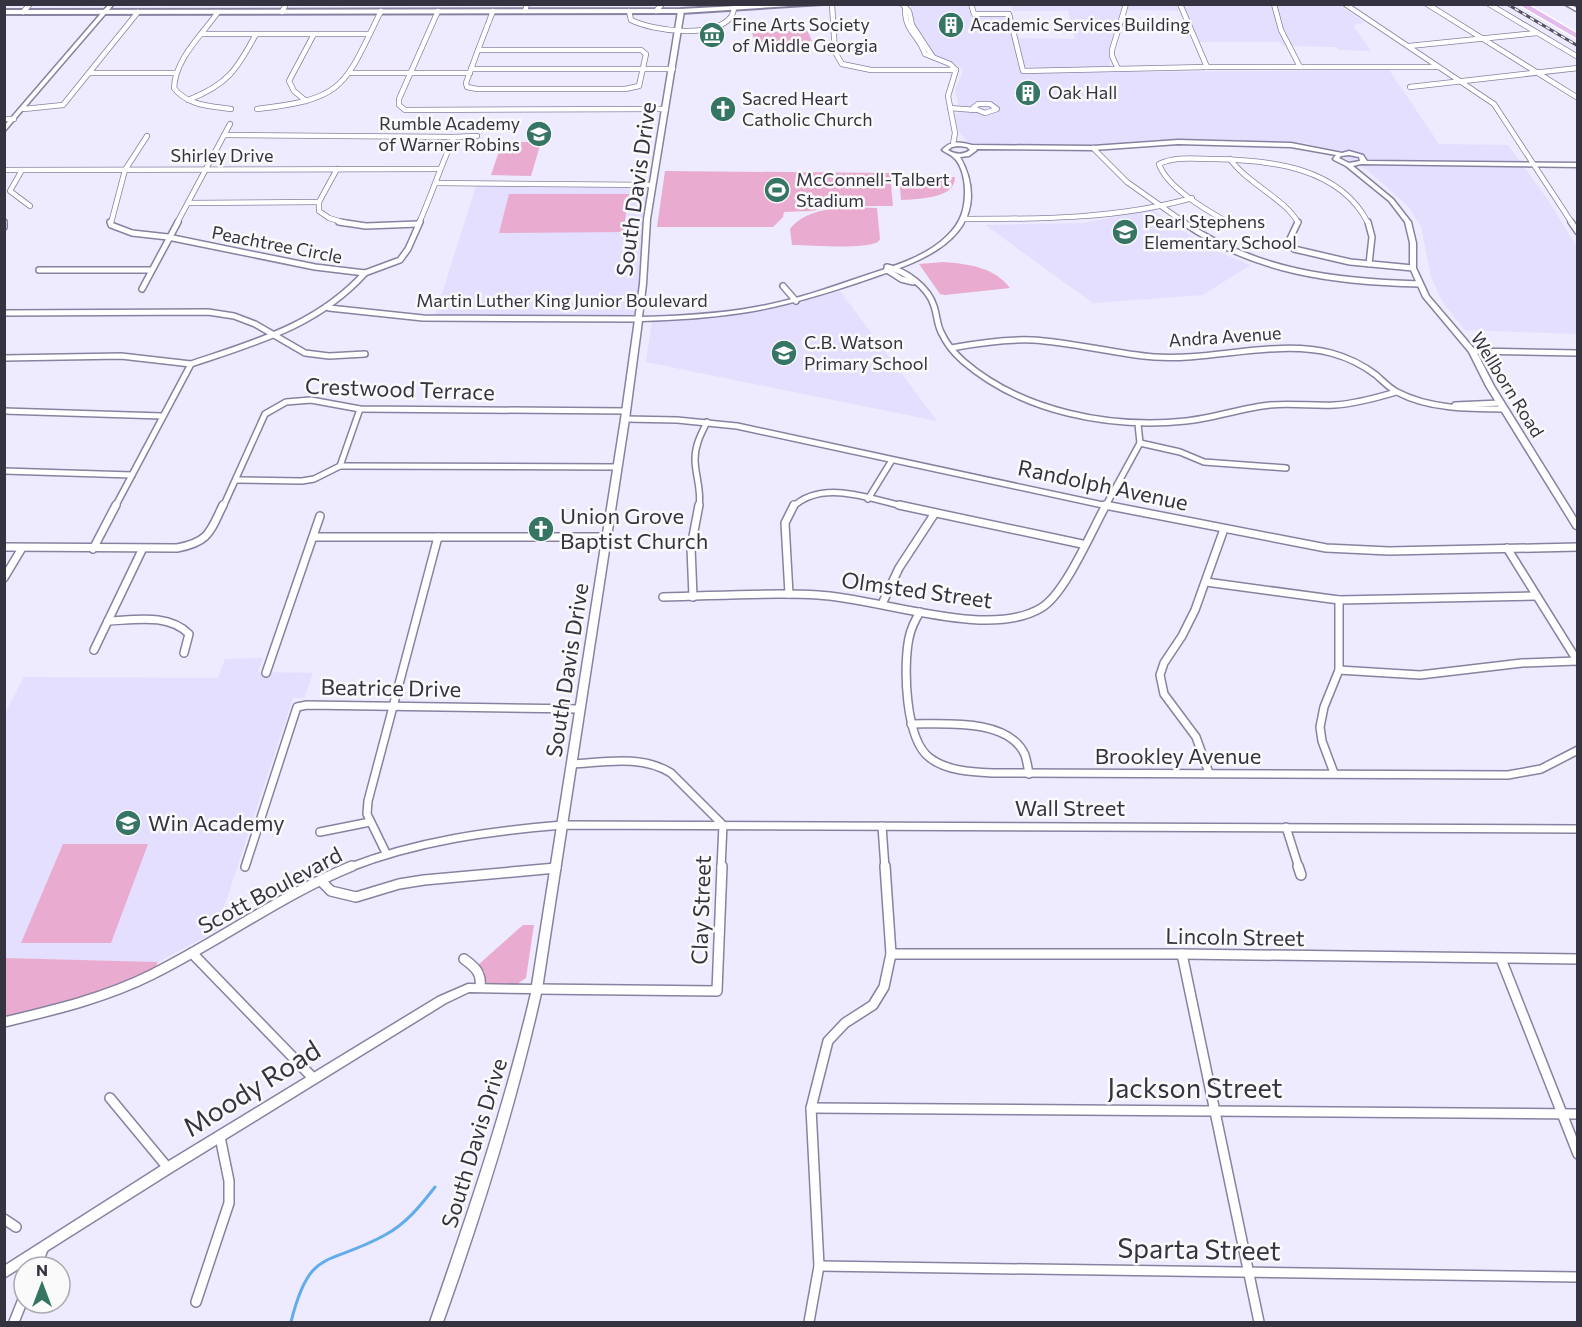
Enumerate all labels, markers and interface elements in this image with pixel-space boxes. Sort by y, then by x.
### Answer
building icon: Academic Services Building [936,10,966,40]
place label: Fine Arts Society of Middle Georgia [732,13,878,56]
place label: Academic Services Building [970,13,1190,35]
museum icon: Fine Arts Society of Middle Georgia [697,20,727,50]
building icon: Oak Hall [1013,78,1043,108]
place label: Oak Hall [1048,81,1117,103]
place label: Sacred Heart Catholic Church [742,87,873,130]
church icon: Sacred Heart Catholic Church [708,94,738,124]
street label: South Davis Drive [610,100,661,278]
place label: Rumble Academy of Warner Robins [378,112,520,155]
school or university icon: Rumble Academy of Warner Robins [524,119,554,149]
street label: Shirley Drive [171,144,273,166]
place label: McConnell-Talbert Stadium [796,168,950,211]
sports icon: McConnell-Talbert Stadium [762,175,792,205]
place label: Pearl Stephens Elementary School [1144,210,1297,253]
school or university icon: Pearl Stephens Elementary School [1110,217,1140,247]
street label: Peachtree Circle [210,221,344,267]
street label: Martin Luther King Junior Boulevard [416,289,708,311]
street label: Andra Avenue [1168,321,1282,351]
street label: Wellborn Road [1467,328,1549,441]
place label: C.B. Watson Primary School [804,331,928,374]
school or university icon: C.B. Watson Primary School [769,338,799,368]
street label: Crestwood Terrace [305,372,495,405]
street label: Randolph Avenue [1015,453,1191,516]
place label: Union Grove Baptist Church [560,502,708,554]
church icon: Union Grove Baptist Church [526,514,556,544]
street label: Olmsted Street [840,566,994,613]
street label: South Davis Drive [539,581,594,759]
street label: Beatrice Drive [320,673,462,702]
street label: Brookley Avenue [1095,742,1261,769]
street label: Wall Street [1015,794,1125,821]
school or university icon: Win Academy [113,808,143,838]
place label: Win Academy [148,809,285,836]
street label: Scott Boulevard [193,840,346,939]
street label: Clay Street [685,855,716,965]
street label: Lincoln Street [1165,922,1305,951]
street label: Moody Road [176,1032,326,1143]
street label: South Davis Drive [435,1055,512,1231]
street label: Jackson Street [1107,1071,1283,1104]
street label: Sparta Street [1117,1231,1281,1266]
north arrow [12,1255,72,1315]
text: N [36,1260,48,1279]

